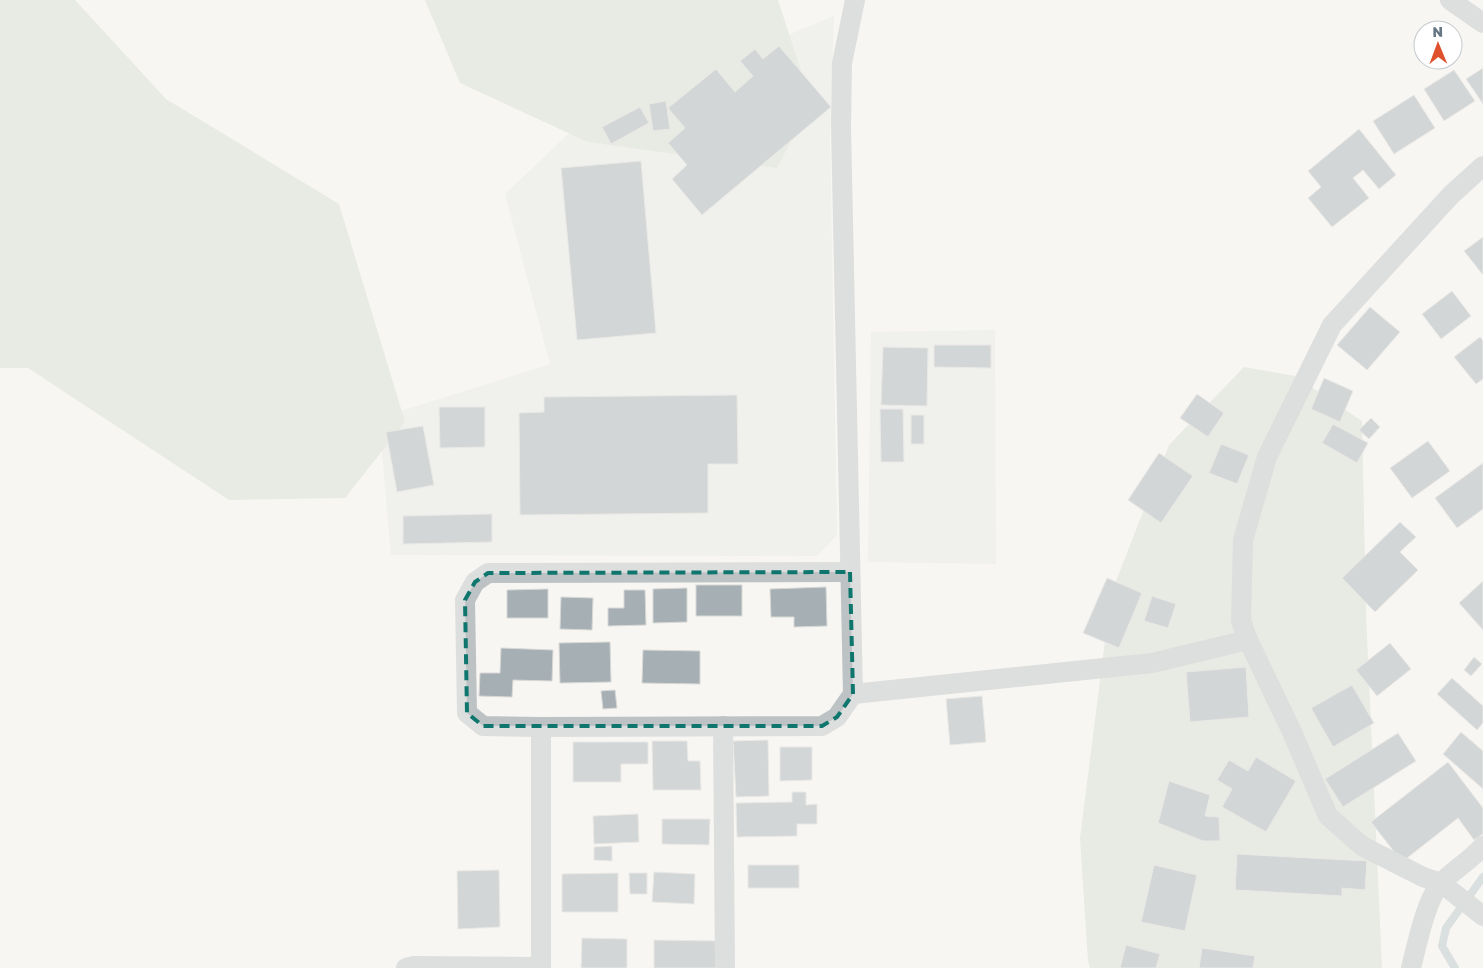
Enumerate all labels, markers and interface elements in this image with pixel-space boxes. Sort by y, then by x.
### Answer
north arrow [1413,20,1463,70]
text: N [1432,23,1443,40]

